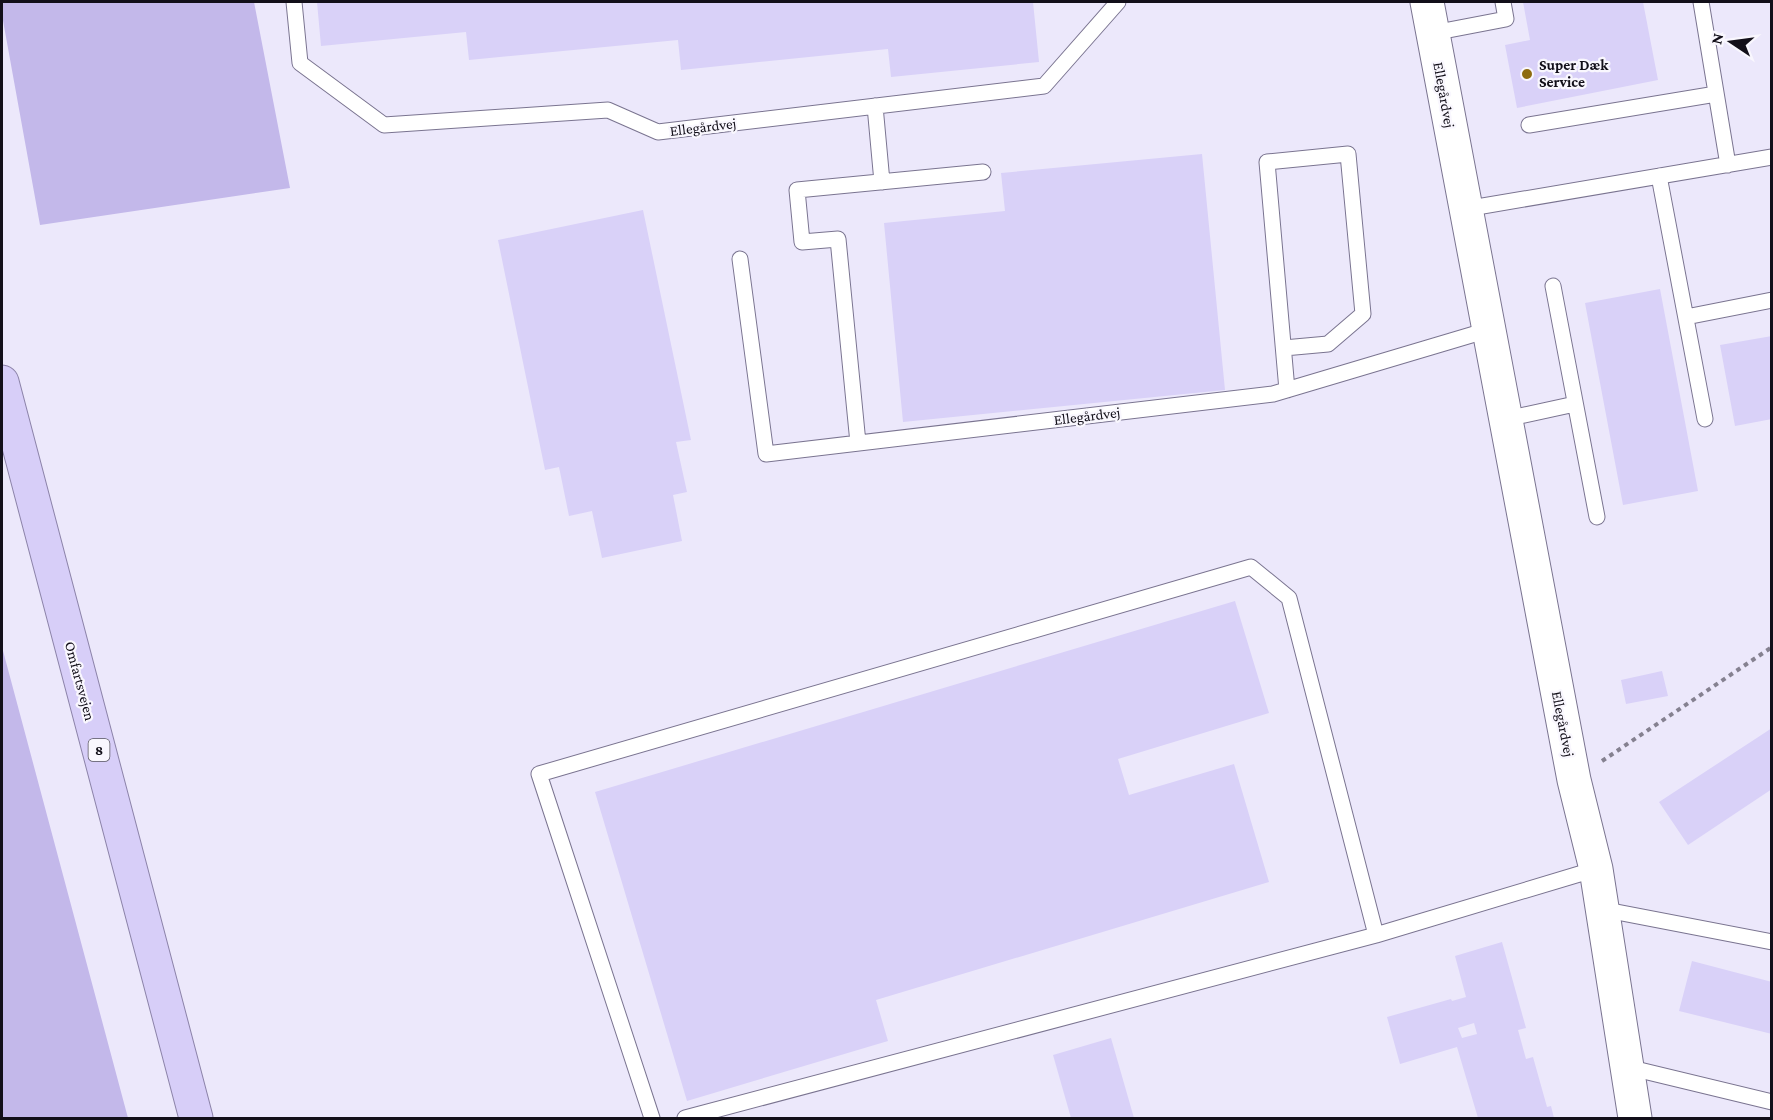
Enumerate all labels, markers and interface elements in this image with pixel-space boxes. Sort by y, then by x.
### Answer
north arrow [1701,12,1761,72]
text: N [1707,31,1726,46]
place label: Super Dæk Service [1539,57,1609,90]
street label: Ellegårdvej [1429,61,1458,129]
marker: Super Dæk Service [1520,67,1534,81]
street label: Ellegårdvej [669,115,737,140]
street label: Ellegårdvej [1053,404,1121,429]
street label: Omfartsvejen [61,640,98,723]
street label: Ellegårdvej [1548,690,1577,758]
road number: 8 [88,739,110,761]

